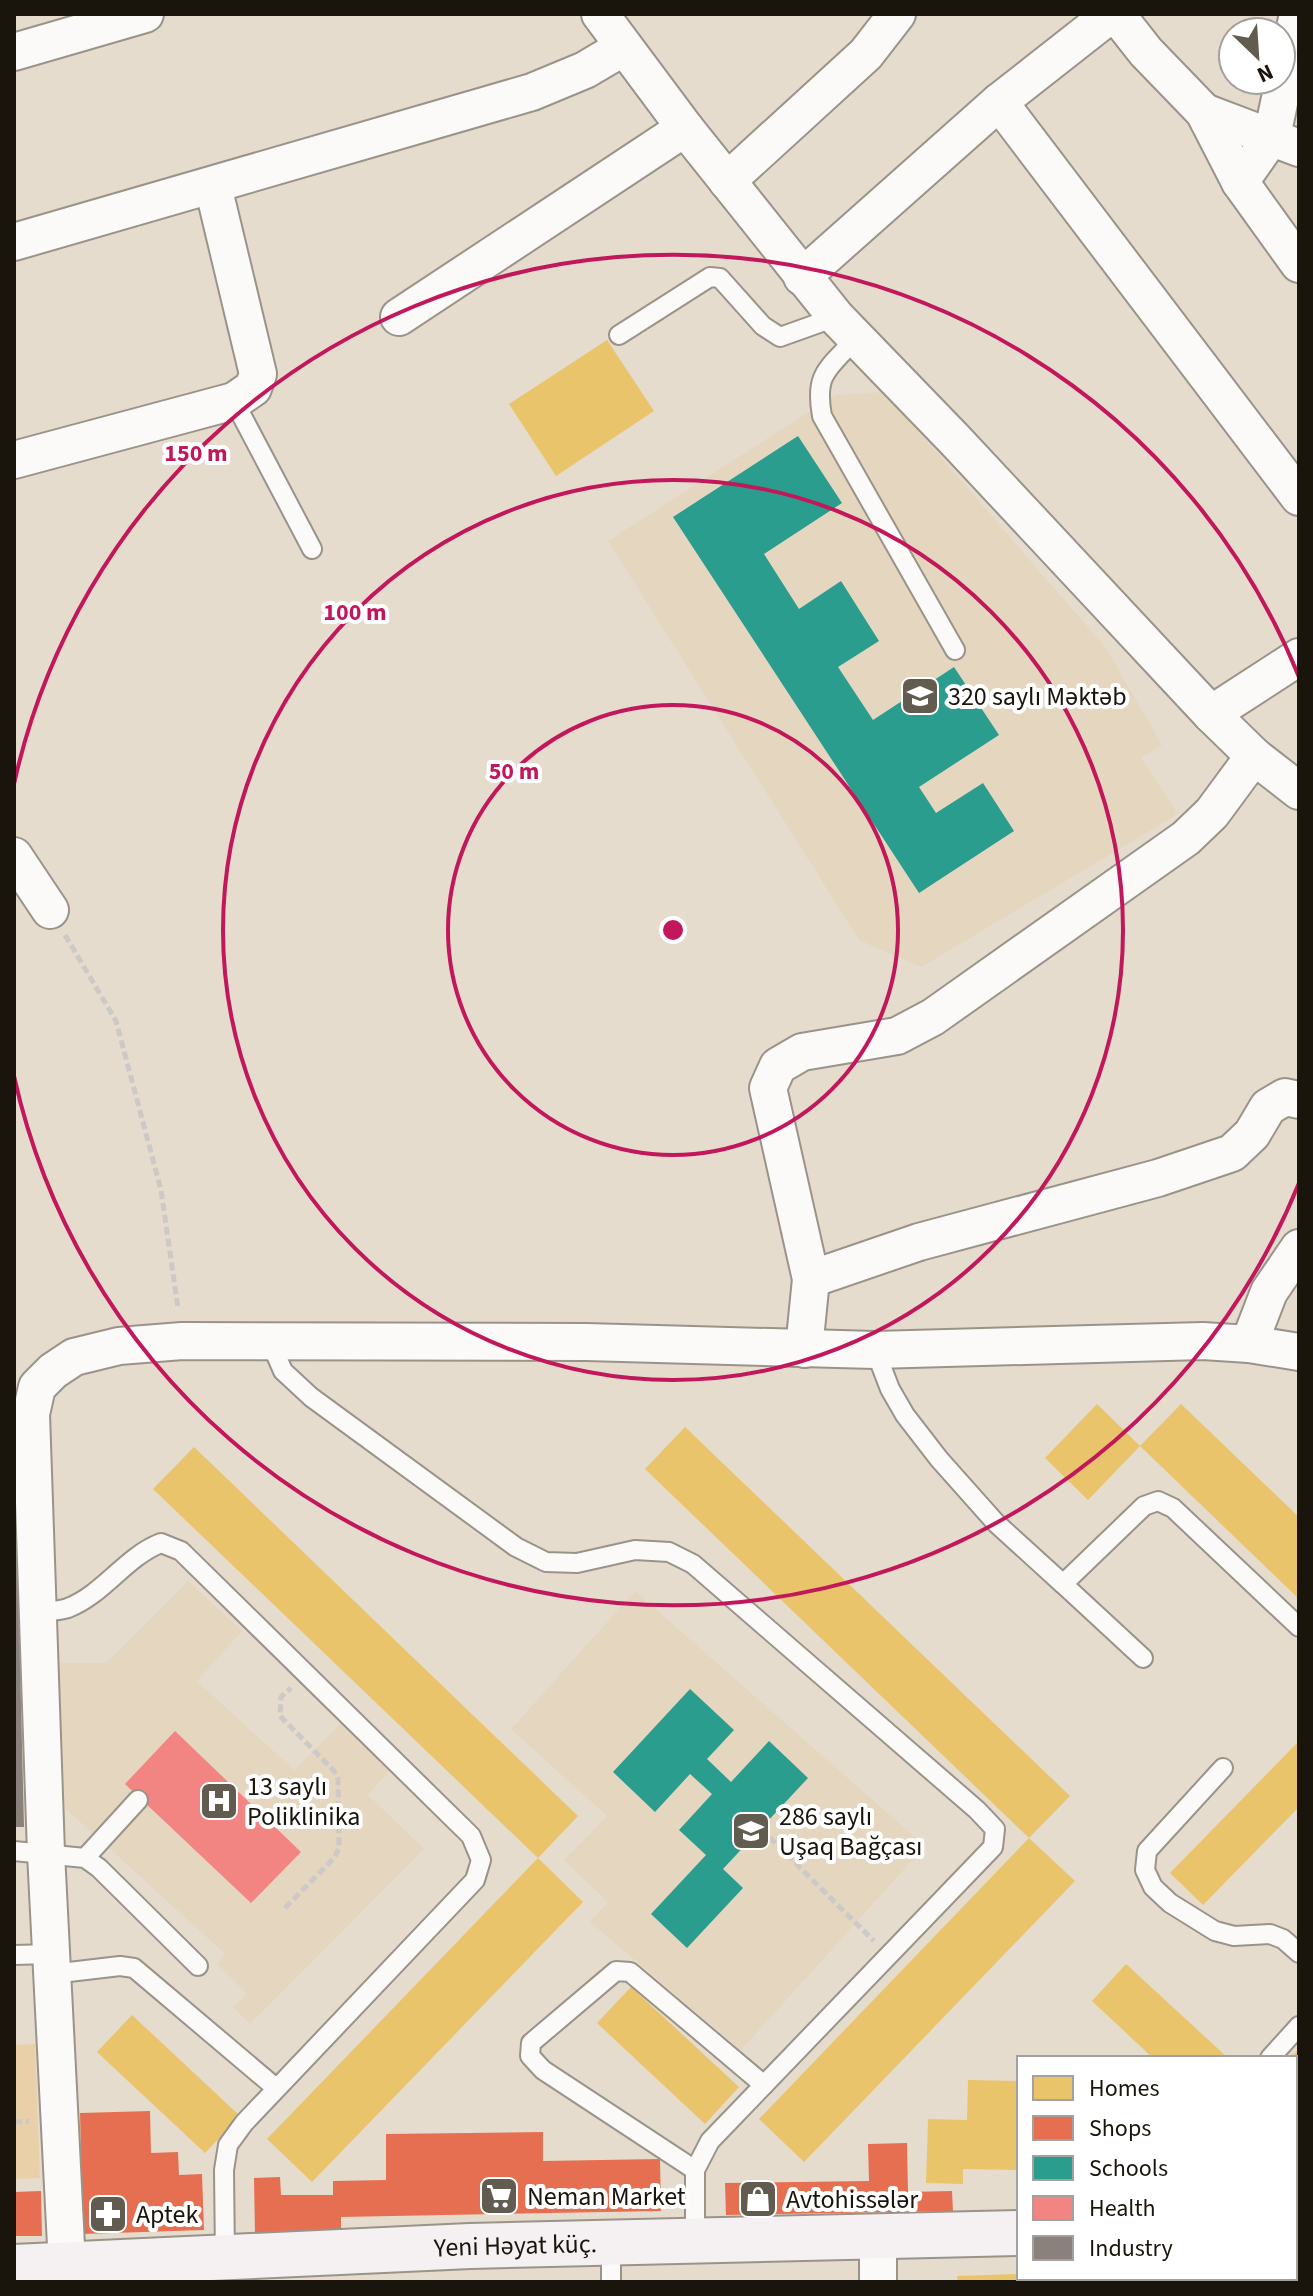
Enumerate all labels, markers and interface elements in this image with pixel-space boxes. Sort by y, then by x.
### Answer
north arrow [1217,16,1297,96]
text: N [1252,56,1278,91]
text: 150 m [164,436,228,471]
text: 100 m [323,595,387,630]
school or university icon: 320 saylı Məktəb [899,675,941,717]
place label: 320 saylı Məktəb [948,678,1127,715]
text: 50 m [489,754,539,789]
centre of rings [659,916,687,944]
place label: 13 saylı Poliklinika [247,1768,360,1835]
hospital icon: 13 saylı Poliklinika [198,1780,240,1822]
place label: 286 saylı Uşaq Bağçası [779,1798,922,1865]
school or university icon: 286 saylı Uşaq Bağçası [730,1810,772,1852]
legend [1017,2056,1297,2280]
text: Homes [1089,2071,1160,2106]
text: Shops [1089,2111,1151,2146]
text: Schools [1089,2151,1168,2186]
supermarket icon: Neman Market [478,2175,520,2217]
place label: Neman Market [527,2178,686,2215]
shop icon: Avtohissələr [737,2178,779,2220]
place label: Avtohissələr [786,2181,919,2218]
text: Health [1089,2191,1156,2226]
pharmacy icon: Aptek [87,2193,129,2235]
place label: Aptek [136,2196,198,2233]
street label: Yeni Həyat küç. [432,2225,598,2267]
text: Industry [1089,2231,1173,2266]

